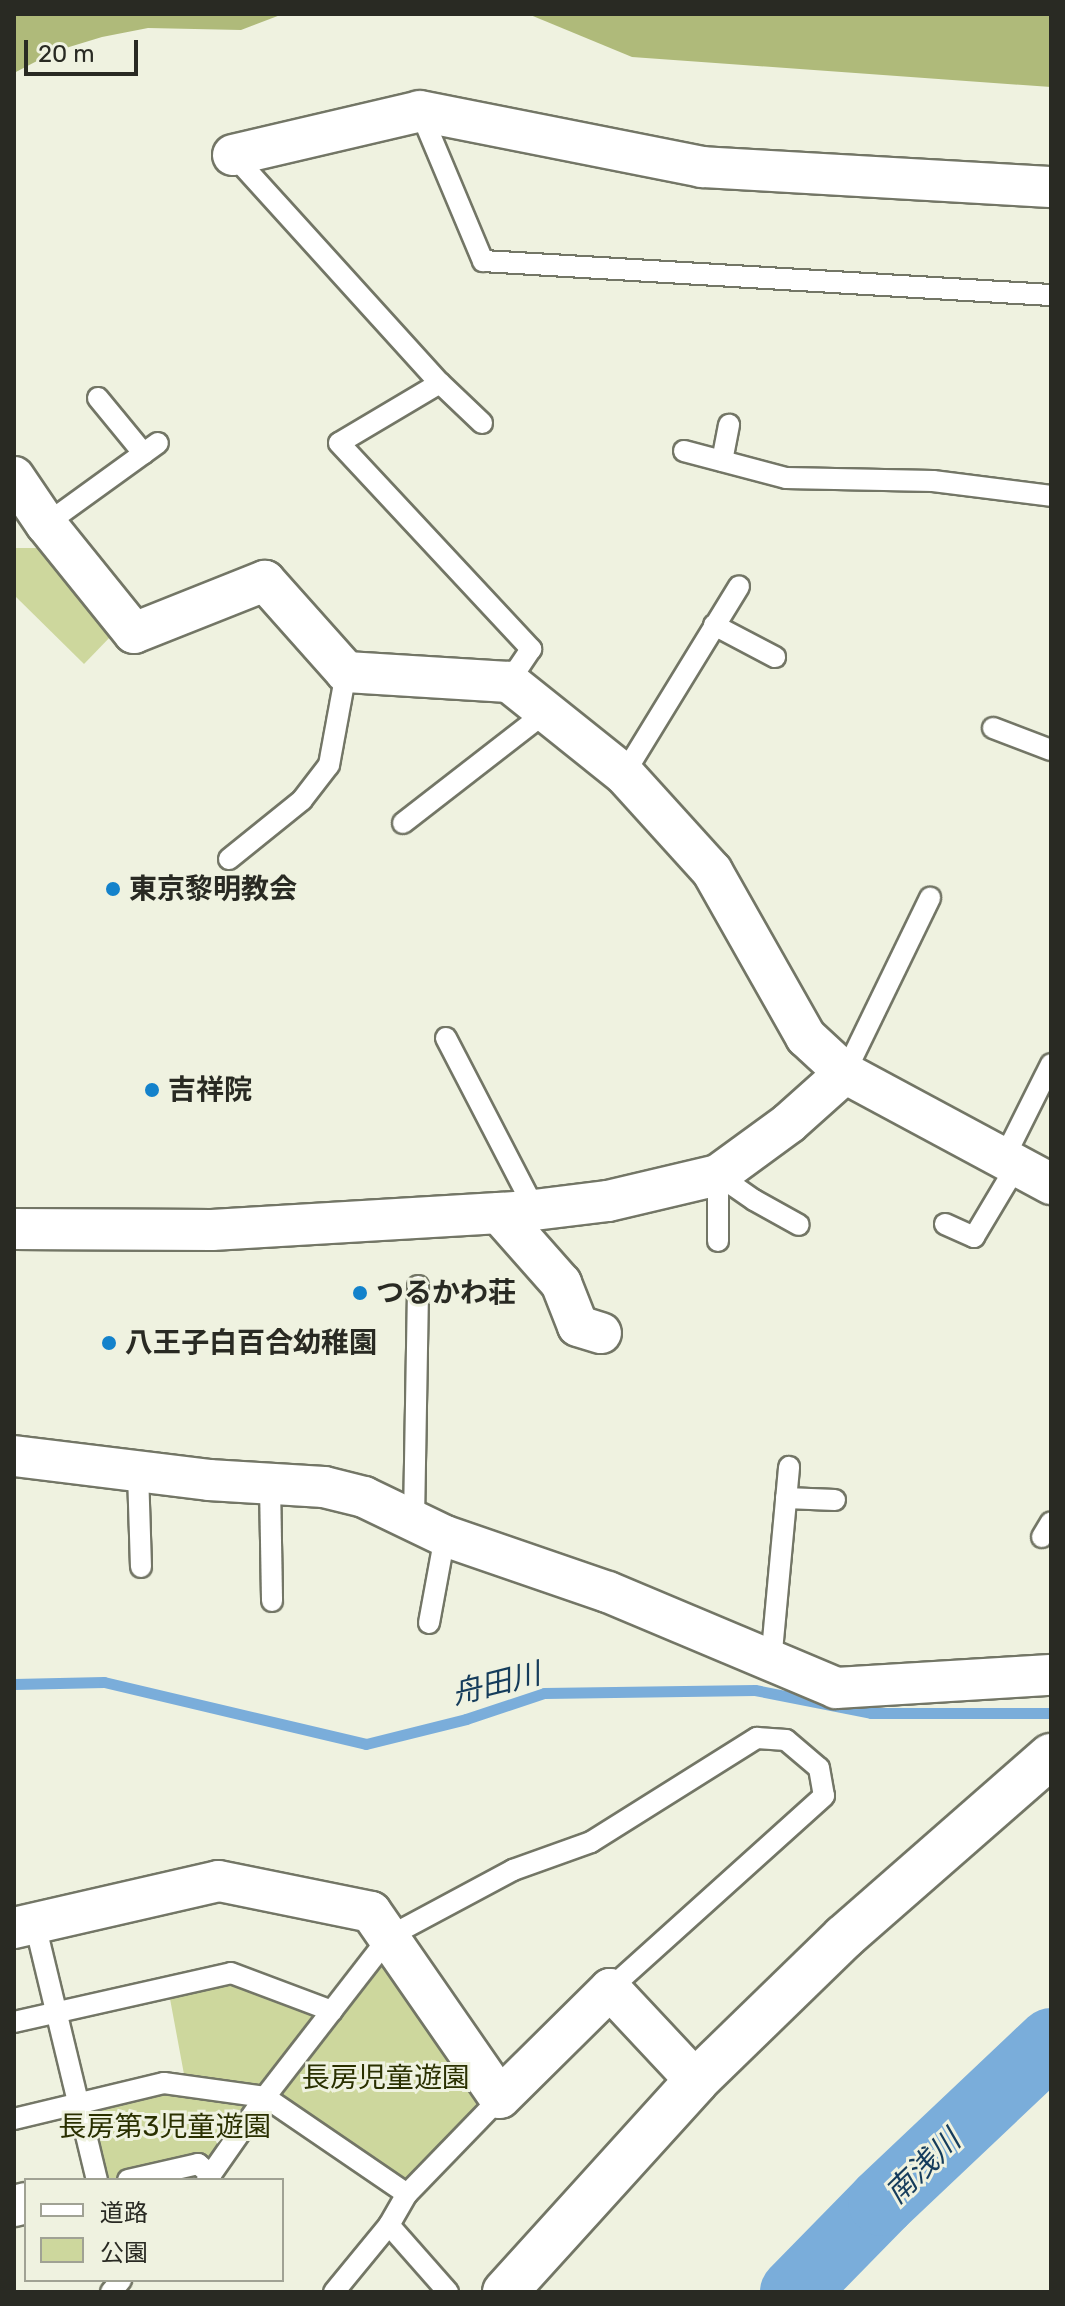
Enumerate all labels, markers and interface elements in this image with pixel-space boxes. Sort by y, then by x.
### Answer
scale bar [28,24,142,74]
text: 20 m [38,40,95,68]
place label: 東京黎明教会 [129,872,297,906]
marker: 東京黎明教会 [104,880,122,898]
place label: 吉祥院 [168,1073,252,1107]
marker: 吉祥院 [143,1081,161,1099]
place label: つるかわ荘 [376,1276,516,1310]
marker: つるかわ荘 [351,1284,369,1302]
place label: 八王子白百合幼稚園 [125,1326,377,1360]
marker: 八王子白百合幼稚園 [100,1334,118,1352]
water label: 舟田川 [448,1656,544,1712]
park label: 長房児童遊園 [302,2061,470,2095]
park label: 長房第3児童遊園 [59,2110,271,2144]
water label: 南浅川 [878,2123,968,2211]
legend [24,2178,284,2282]
text: 道路 [100,2199,148,2227]
text: 公園 [100,2239,148,2267]

